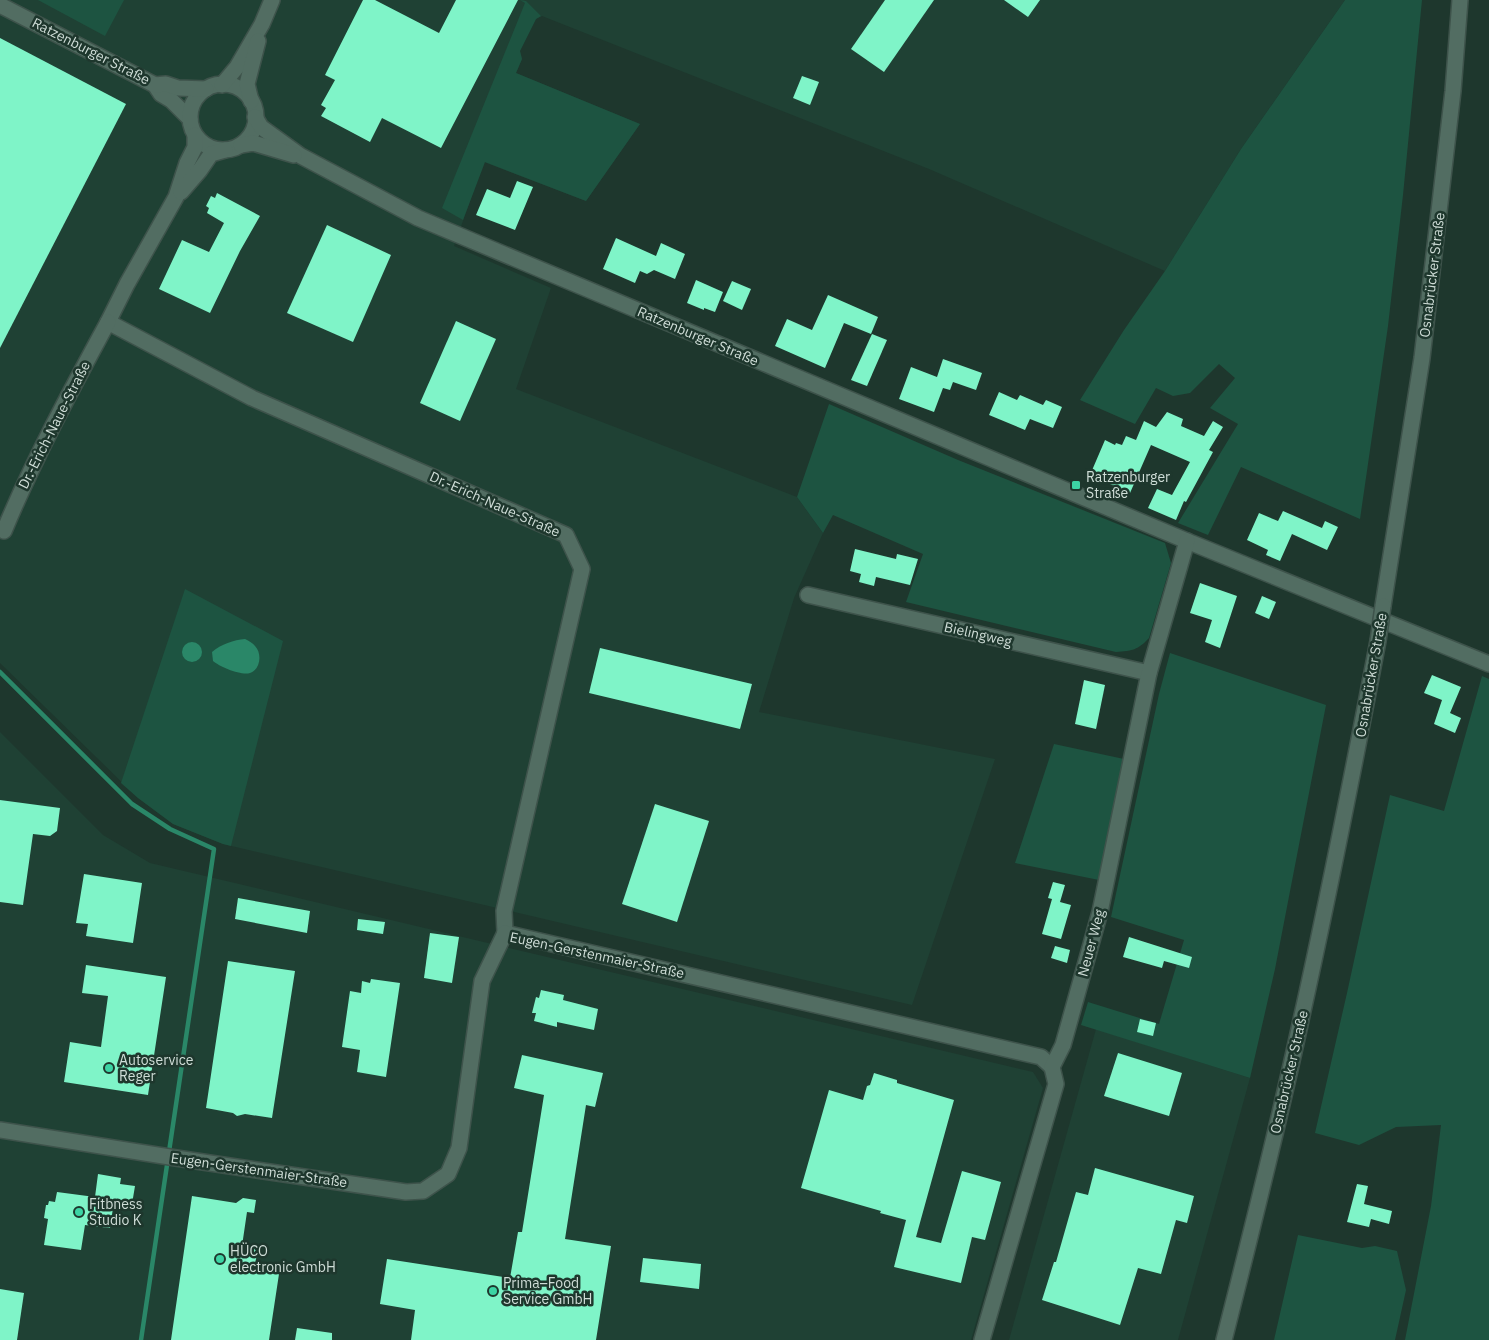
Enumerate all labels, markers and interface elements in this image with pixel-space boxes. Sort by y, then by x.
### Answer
street label: Ratzenburger Straße [29,14,153,89]
street label: Osnabrücker Straße [1415,211,1449,339]
street label: Ratzenburger Straße [635,302,762,370]
street label: Dr.-Erich-Naue-Straße [14,358,94,492]
street label: Dr.-Erich-Naue-Straße [427,467,563,541]
place label: Ratzenburger Straße [1086,468,1170,502]
marker: Ratzenburger Straße [1070,479,1082,491]
street label: Osnabrücker Straße [1351,611,1391,739]
street label: Bielingweg [942,617,1014,651]
street label: Neuer Weg [1073,907,1109,979]
street label: Eugen-Gerstenmaier-Straße [508,928,686,982]
street label: Osnabrücker Straße [1266,1008,1312,1135]
place label: Autoservice Reger [119,1051,194,1085]
marker: Autoservice Reger [103,1062,115,1074]
street label: Eugen-Gerstenmaier-Straße [170,1149,349,1191]
place label: Fitbness Studio K [89,1195,143,1229]
marker: Fitbness Studio K [73,1206,85,1218]
place label: HÜCO electronic GmbH [230,1242,336,1276]
marker: HÜCO electronic GmbH [214,1253,226,1265]
place label: Prima–Food Service GmbH [503,1274,592,1308]
marker: Prima–Food Service GmbH [487,1285,499,1297]

